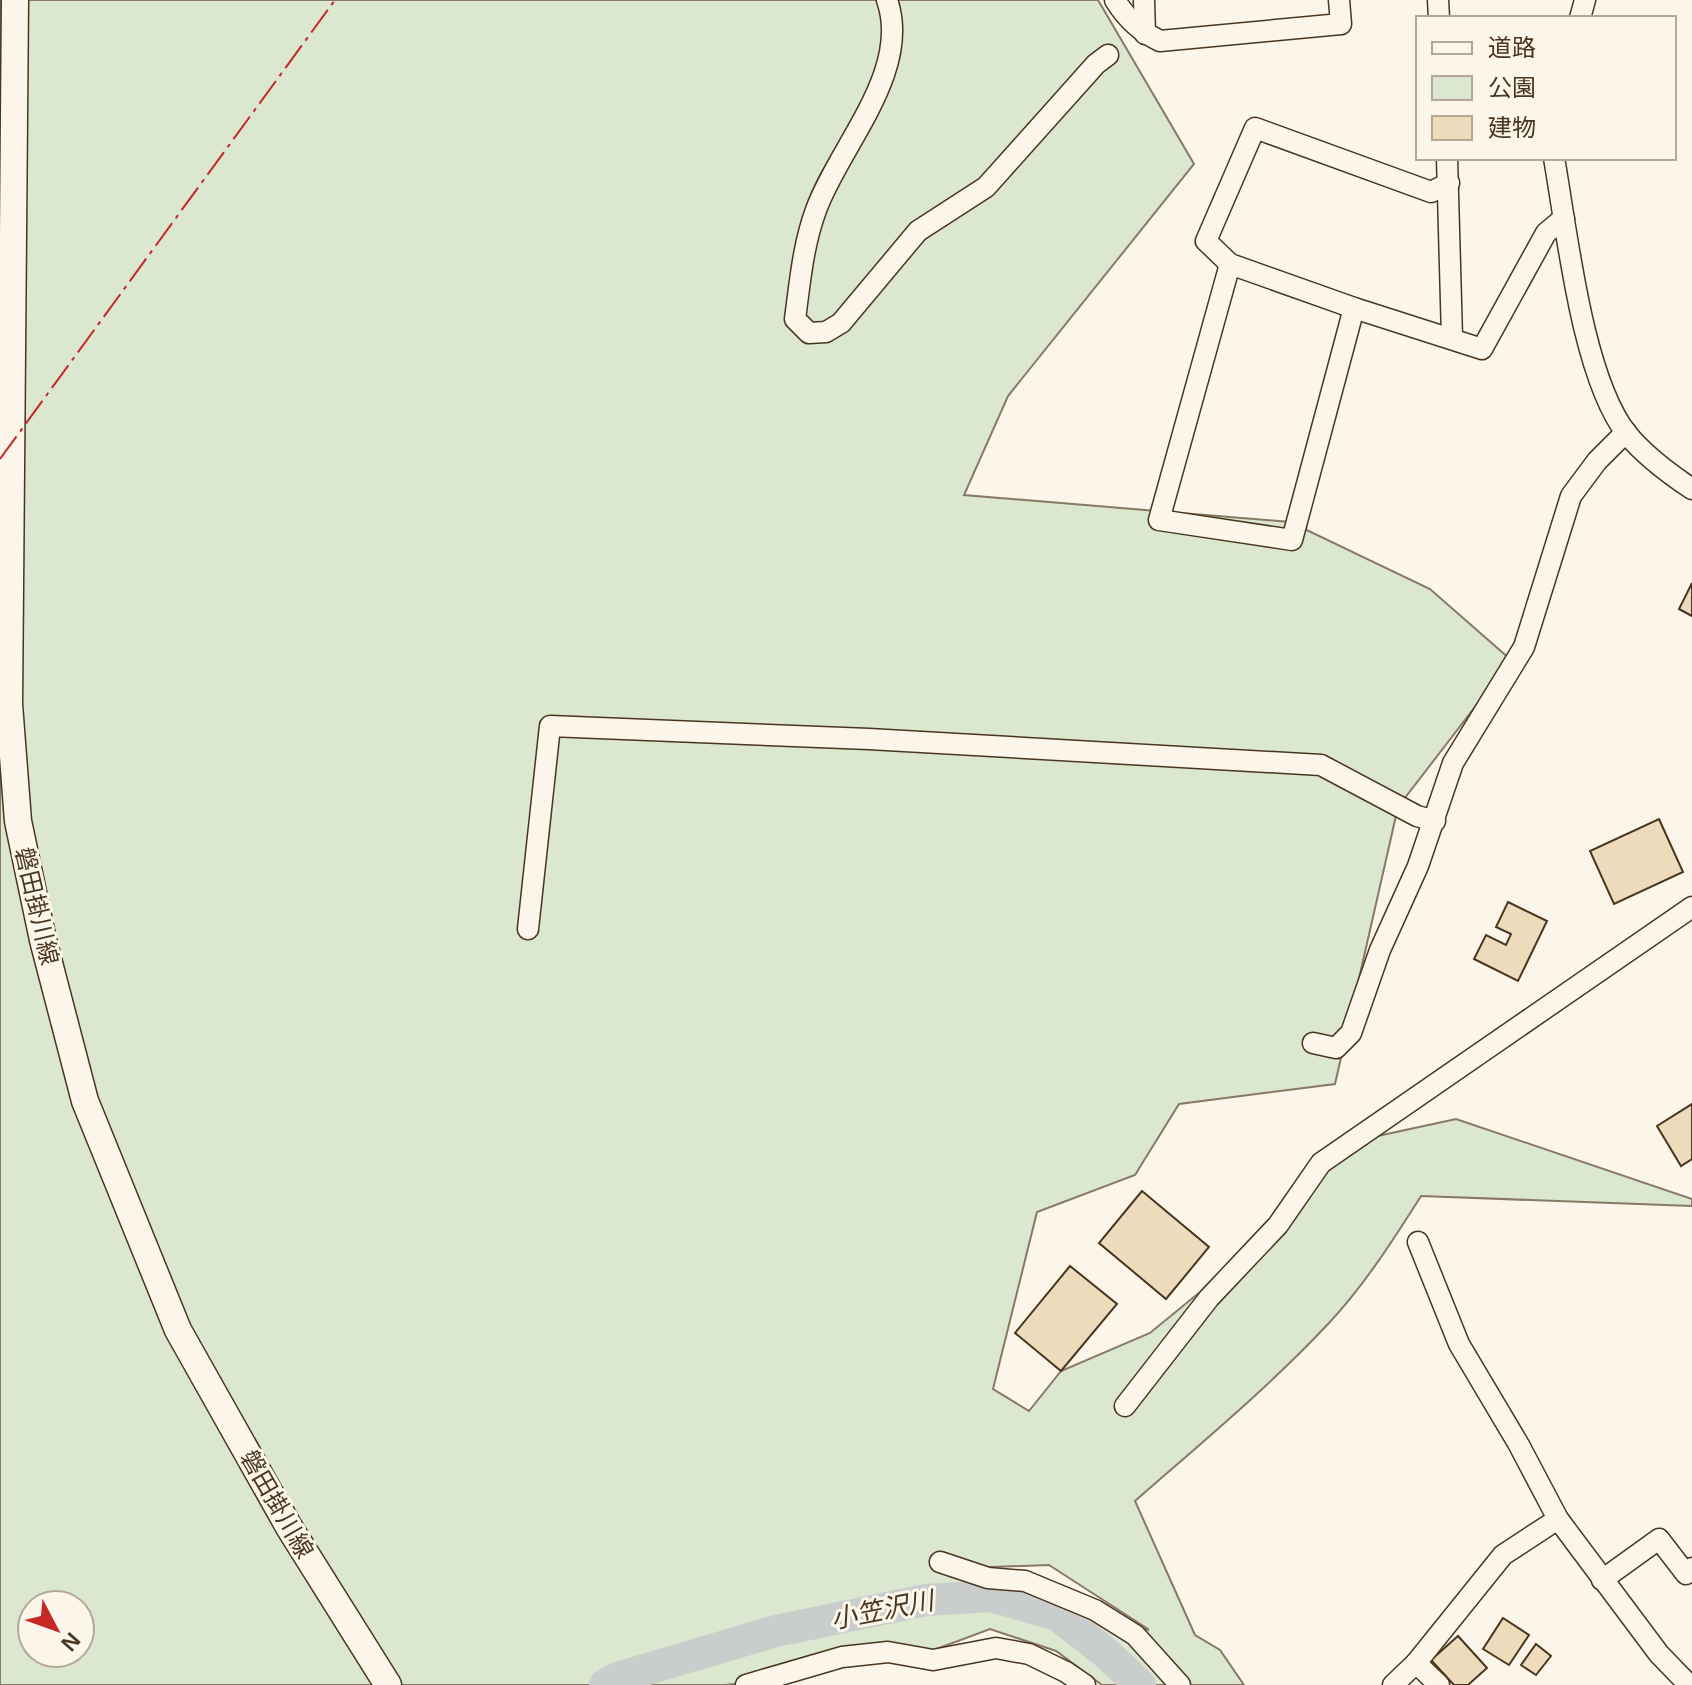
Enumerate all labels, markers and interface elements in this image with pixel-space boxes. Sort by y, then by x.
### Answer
legend [1416,16,1676,160]
text: 道路 [1488,34,1536,61]
text: 公園 [1488,74,1536,101]
text: 建物 [1488,114,1536,141]
street label: 磐田掛川線 [10,845,64,967]
street label: 磐田掛川線 [235,1445,319,1563]
water label: 小笠沢川 [828,1585,939,1635]
north arrow [16,1589,96,1669]
text: N [56,1628,85,1656]

